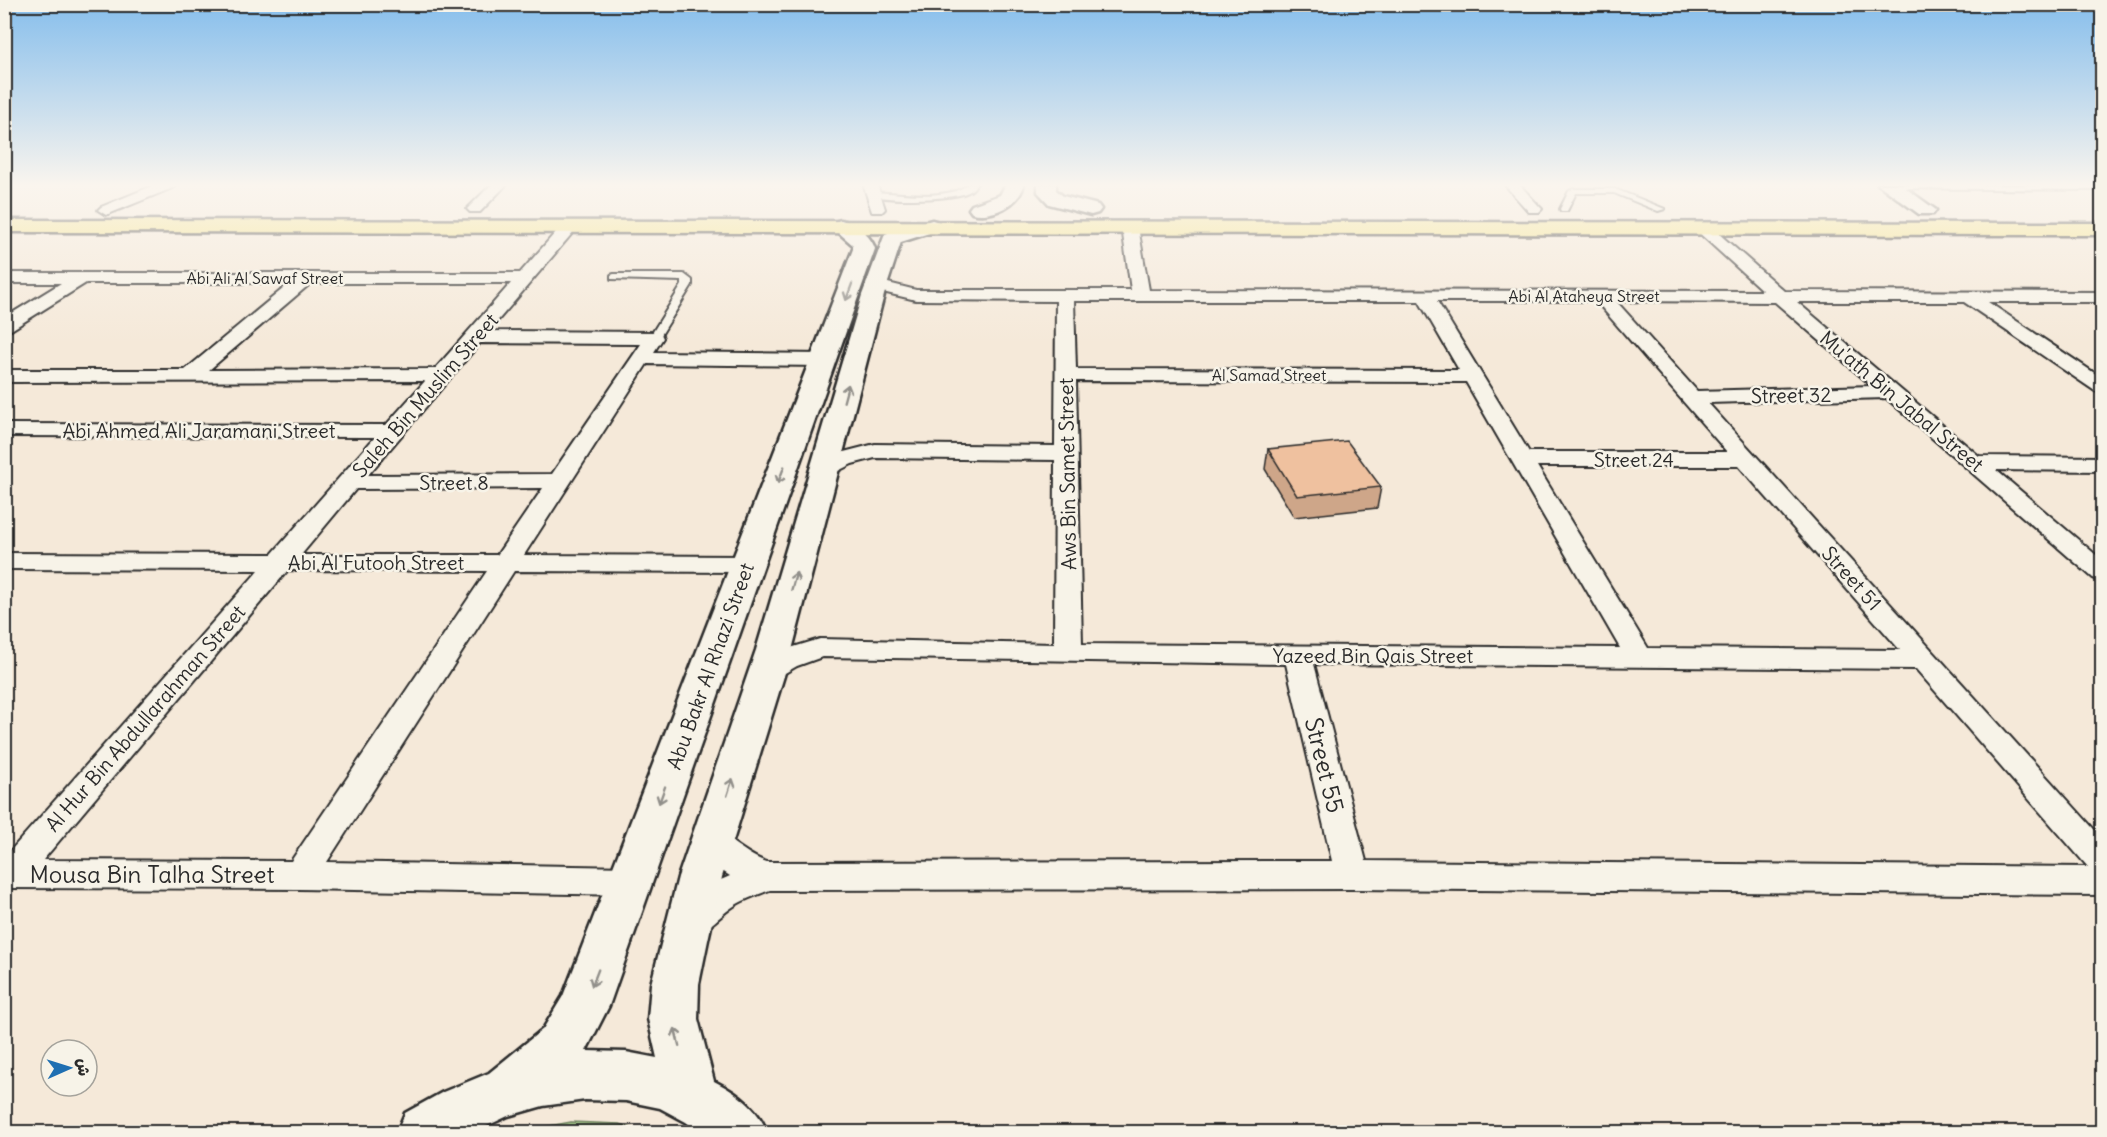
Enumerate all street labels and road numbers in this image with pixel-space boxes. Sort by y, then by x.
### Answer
street label: Abi Ali Al Sawaf Street [187,268,344,288]
street label: Abi Al Ataheya Street [1508,286,1660,306]
street label: Saleh Bin Muslim Street [347,308,503,482]
street label: Mu'ath Bin Jabal Street [1815,325,1989,477]
street label: Al Samad Street [1212,365,1327,385]
street label: Aws Bin Samet Street [1053,378,1081,570]
street label: Street 32 [1751,382,1831,408]
street label: Abi Ahmed Ali Jaramani Street [63,418,336,443]
street label: Street 24 [1594,447,1674,472]
street label: Street 8 [419,470,489,495]
street label: Street 51 [1817,541,1887,615]
street label: Abi Al Futooh Street [288,550,464,575]
street label: Abu Bakr Al Rhazi Street [661,559,759,773]
street label: Al Hur Bin Abdullarahman Street [40,599,250,836]
street label: Yazeed Bin Qais Street [1273,643,1474,668]
street label: Street 55 [1299,714,1351,816]
street label: Mousa Bin Talha Street [29,859,275,889]

